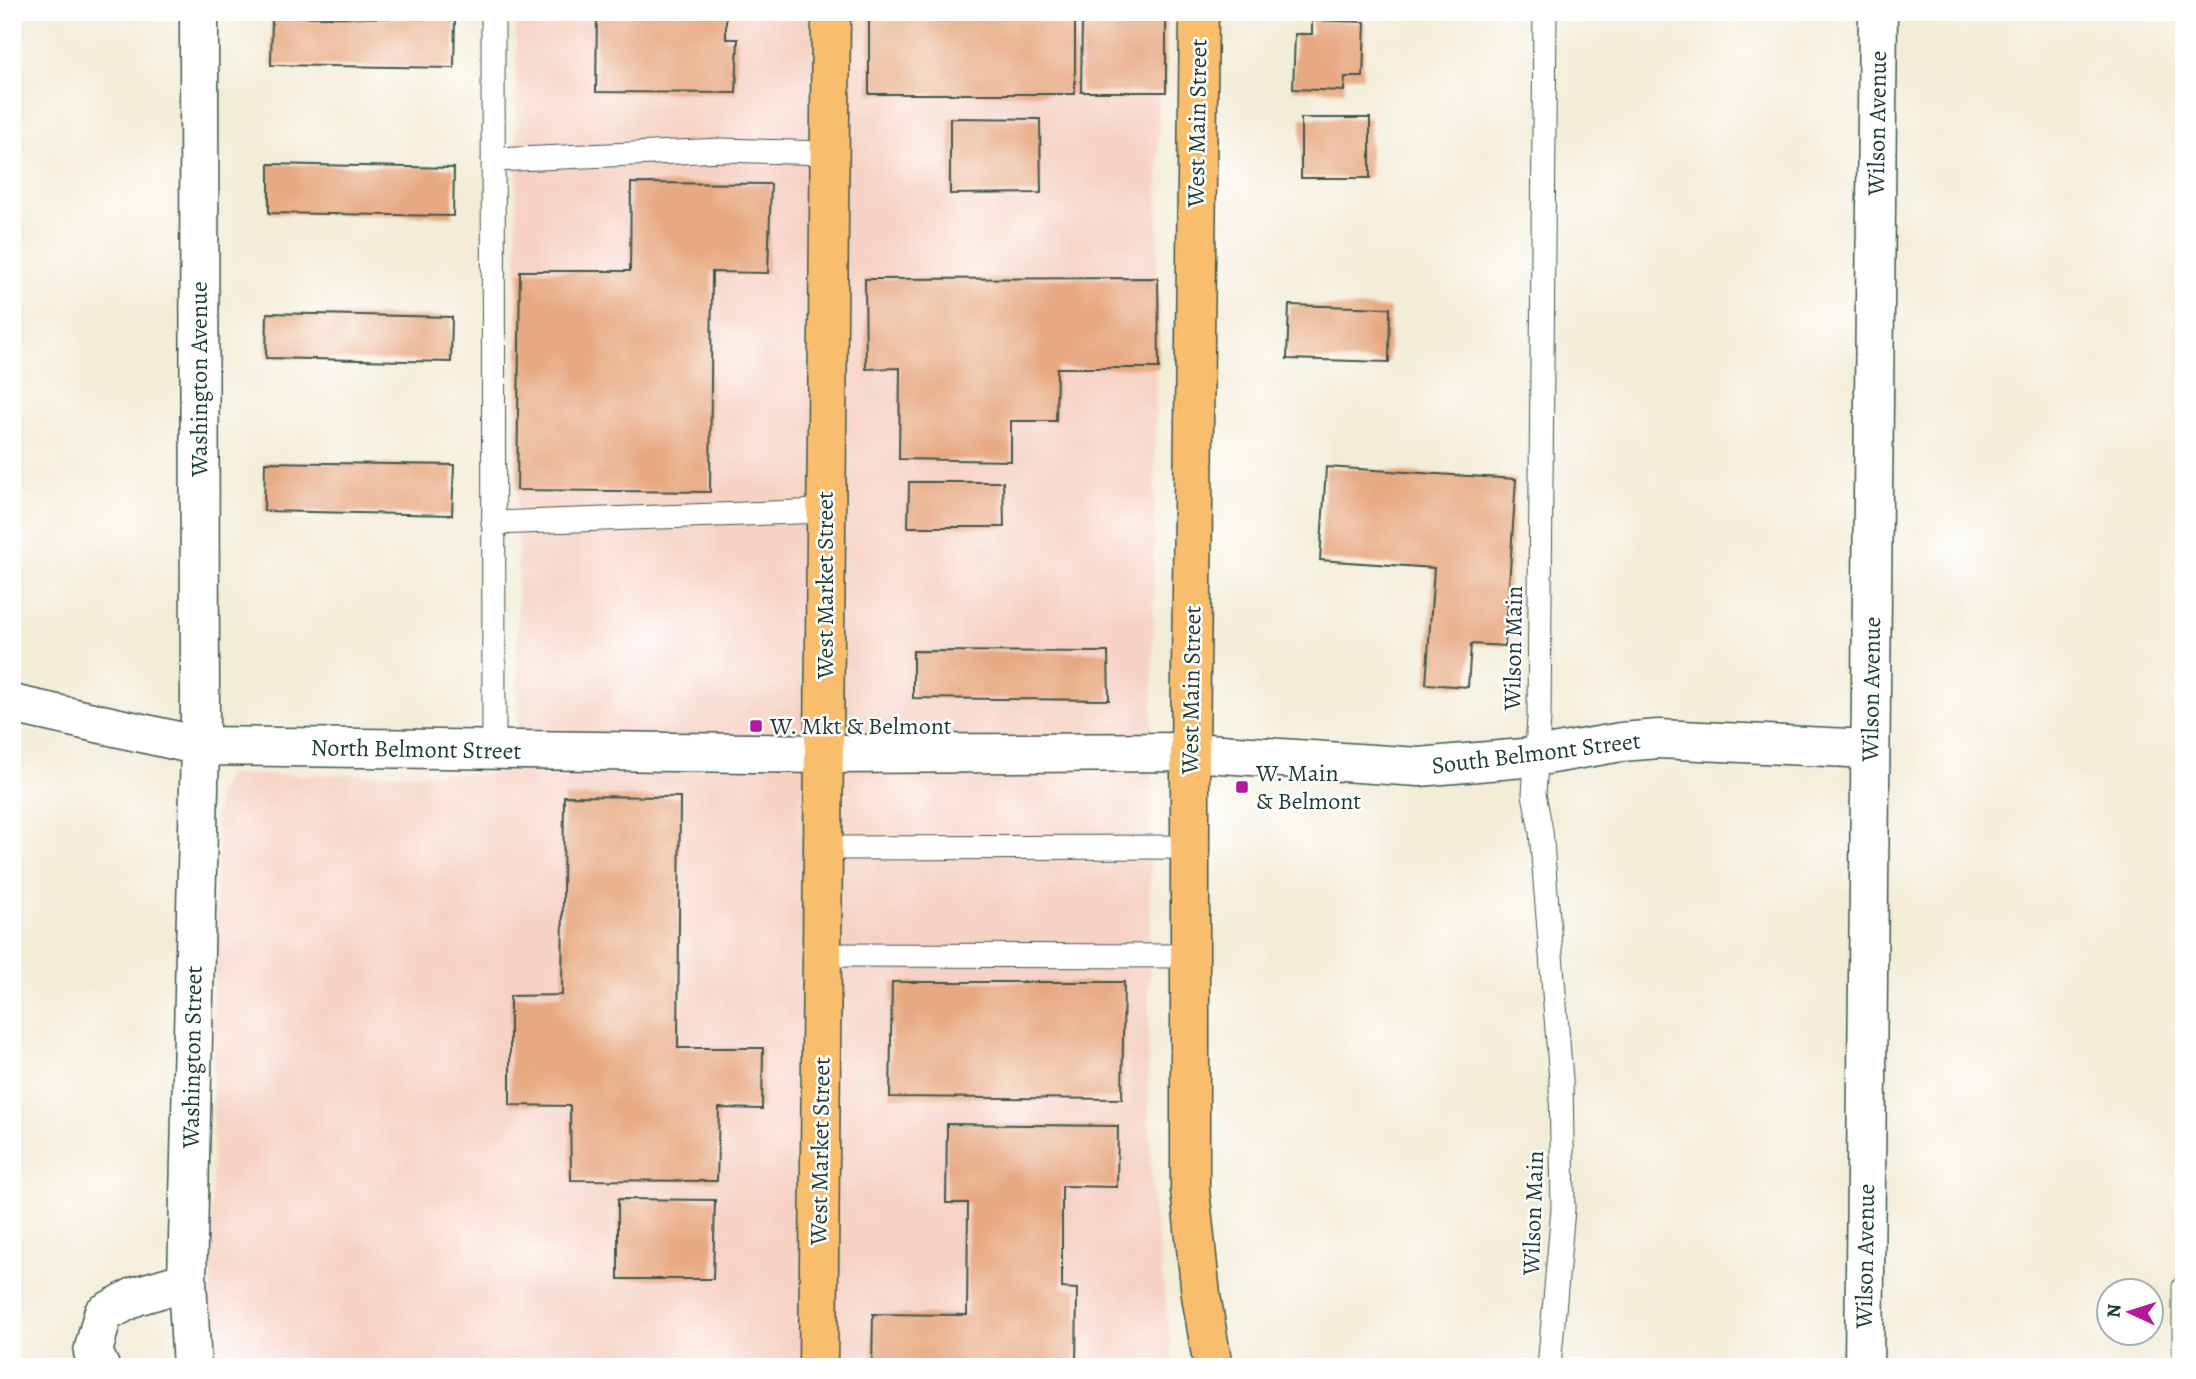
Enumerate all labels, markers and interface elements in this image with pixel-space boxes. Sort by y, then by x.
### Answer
street label: West Main Street [1180,38,1214,209]
street label: Wilson Avenue [1860,50,1894,197]
street label: Washington Avenue [183,281,215,478]
street label: West Market Street [809,491,841,680]
street label: Wilson Main [1496,585,1530,712]
street label: West Main Street [1174,605,1208,776]
street label: Wilson Avenue [1854,616,1888,763]
place label: W. Mkt & Belmont [769,710,952,742]
marker: W. Mkt & Belmont [748,718,764,734]
street label: South Belmont Street [1430,724,1642,782]
street label: North Belmont Street [310,731,522,767]
place label: W. Main & Belmont [1255,757,1361,817]
marker: W. Main & Belmont [1234,779,1250,795]
street label: Washington Street [174,965,210,1150]
street label: West Market Street [802,1057,838,1246]
street label: Wilson Main [1515,1150,1551,1277]
street label: Wilson Avenue [1848,1183,1882,1330]
north arrow [2094,1278,2164,1348]
text: N [2101,1303,2128,1319]

